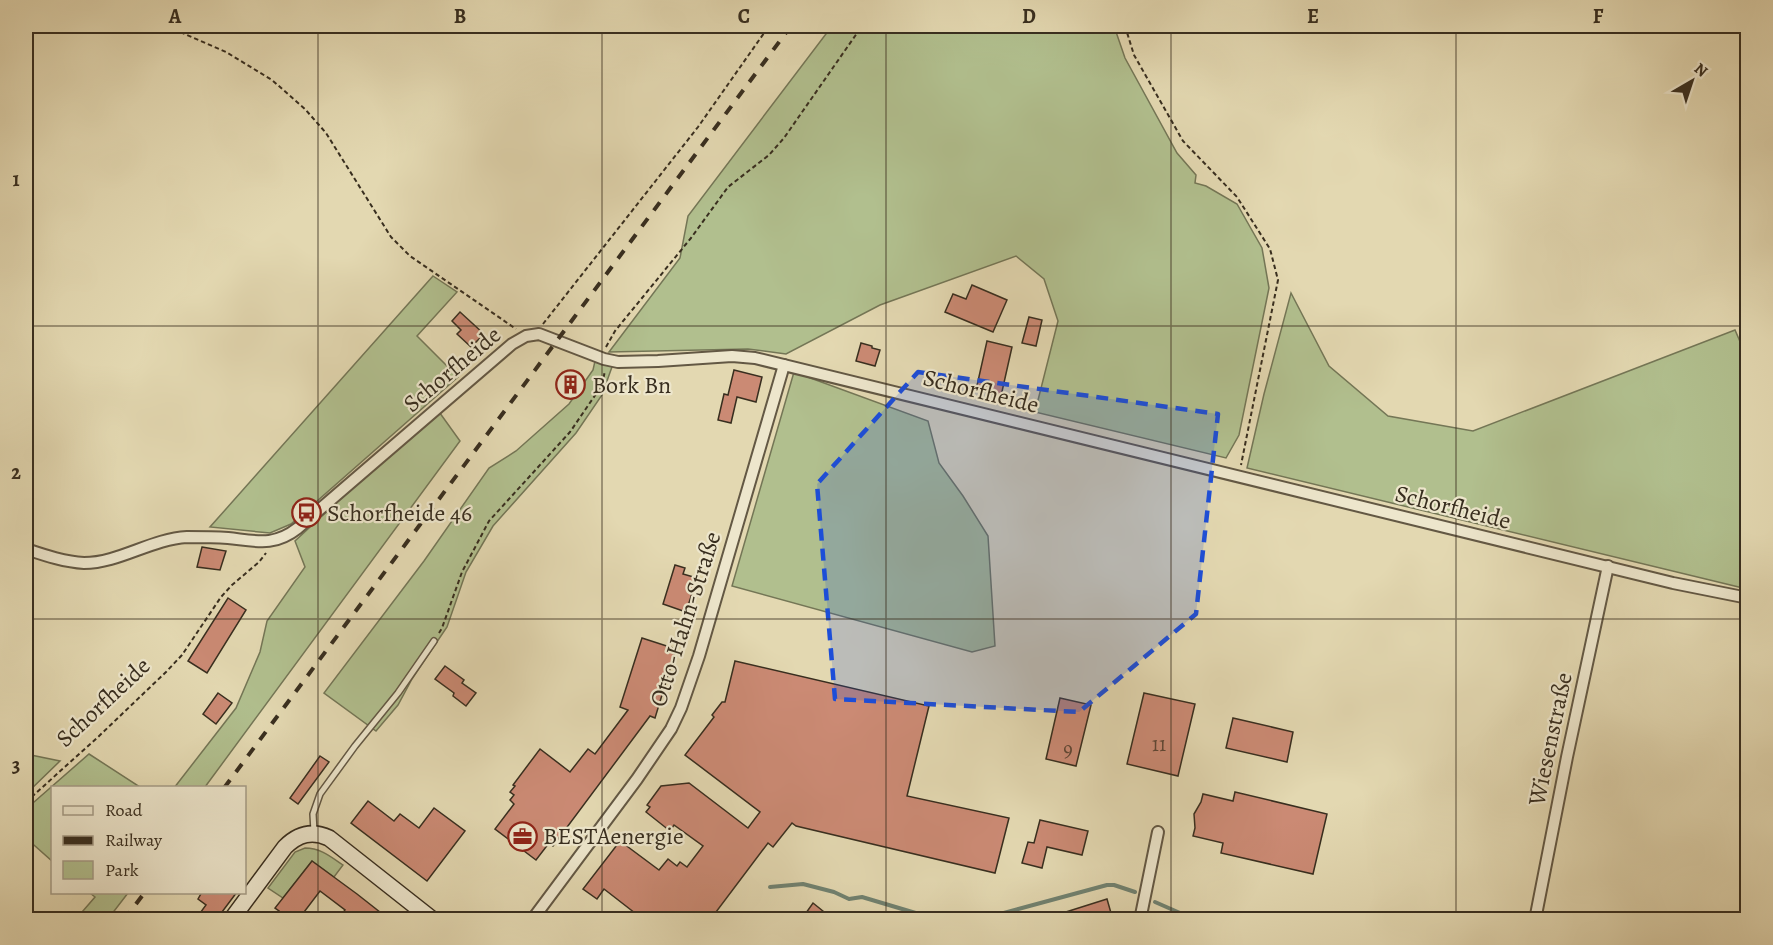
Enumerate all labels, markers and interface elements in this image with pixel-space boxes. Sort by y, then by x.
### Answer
text: A [168,3,182,30]
text: B [454,3,466,30]
text: C [738,3,750,30]
text: D [1022,3,1036,30]
text: E [1307,3,1319,30]
text: F [1593,3,1604,30]
north arrow [1662,51,1722,111]
text: N [1689,58,1713,83]
text: 1 [12,166,20,193]
street label: Schorfheide [396,319,508,419]
street label: Schorfheide [920,361,1042,421]
building icon: Bork Bn [555,369,587,401]
place label: Bork Bn [592,369,671,401]
text: 2 [11,459,21,486]
street label: Schorfheide [1392,477,1514,537]
bus stop icon: Schorfheide 46 [290,497,322,529]
place label: Schorfheide 46 [327,497,472,529]
street label: Otto-Hahn-Straße [642,527,728,711]
street label: Schorfheide [49,650,157,754]
street label: Wiesenstraße [1520,670,1580,809]
house number: 11 [1152,730,1166,758]
house number: 9 [1063,735,1073,763]
text: 3 [12,752,20,779]
legend [51,786,246,894]
text: Road [105,798,143,822]
office icon: BESTAenergie [506,820,538,852]
place label: BESTAenergie [543,820,684,852]
text: Railway [105,828,163,852]
text: Park [105,858,139,882]

